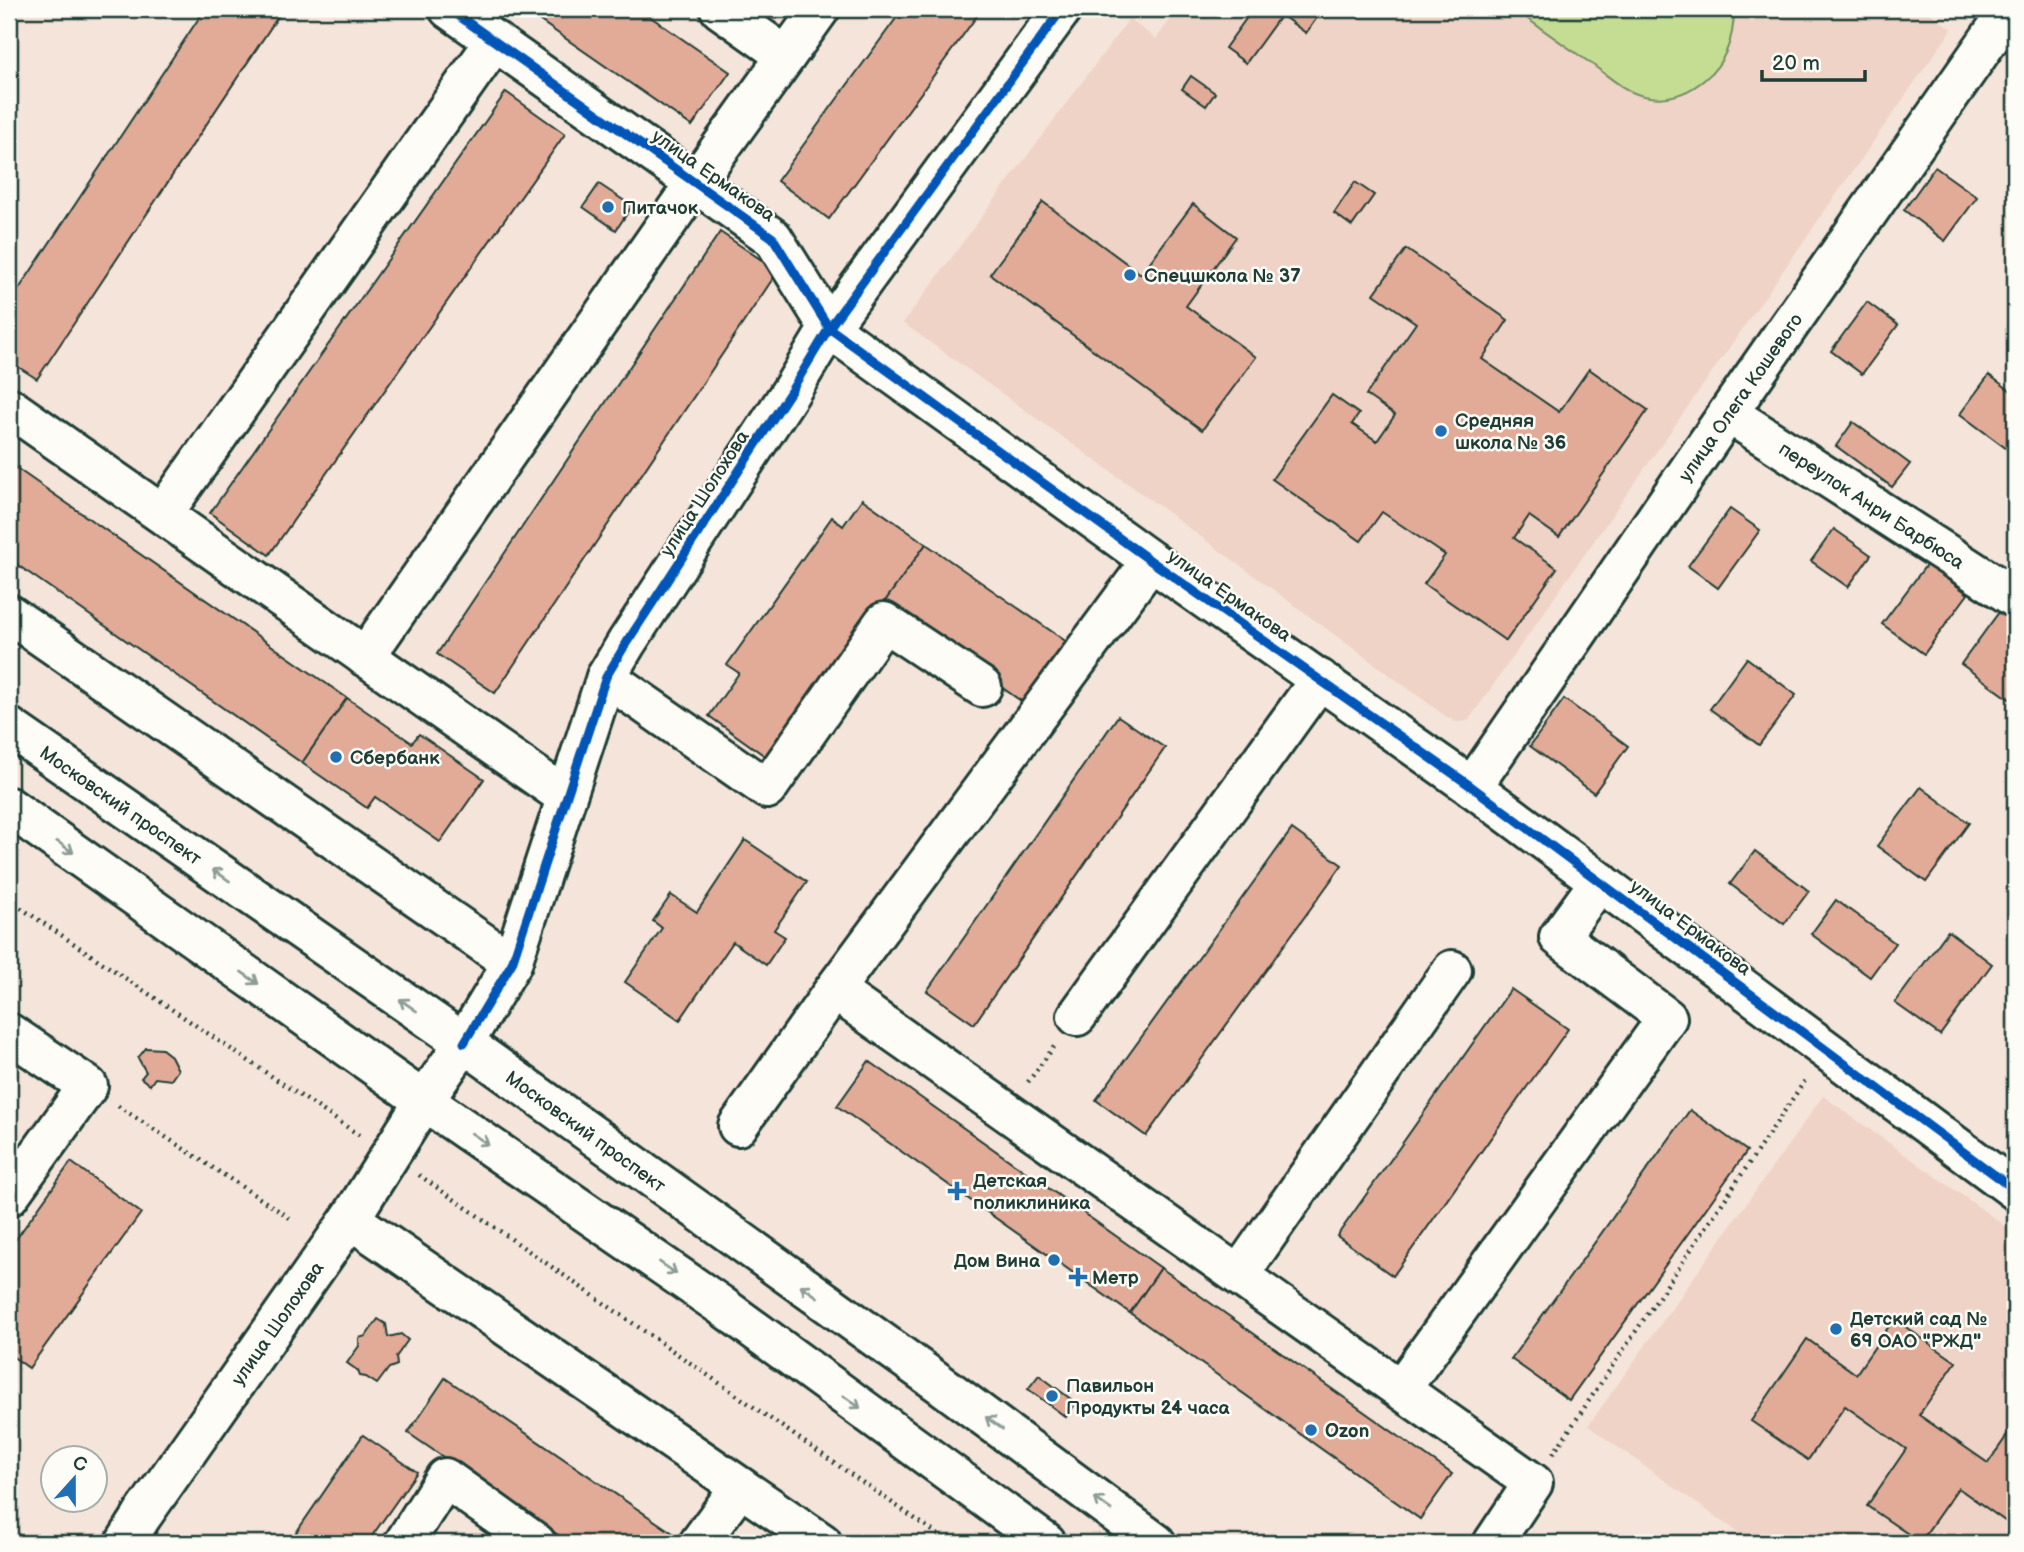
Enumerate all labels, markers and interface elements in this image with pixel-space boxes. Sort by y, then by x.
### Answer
scale bar [1762,38,1865,82]
text: 20 m [1772,51,1820,76]
street label: улица Ермакова [647,125,779,227]
place label: Питачок [622,197,699,220]
marker: Питачок [600,199,616,215]
place label: Спецшкола № 37 [1144,265,1301,288]
marker: Спецшкола № 37 [1122,267,1138,283]
street label: улица Олега Кошевого [1674,309,1808,486]
place label: Средняя школа № 36 [1455,410,1566,455]
marker: Средняя школа № 36 [1433,423,1449,439]
street label: улица Шолохова [656,426,755,561]
street label: переулок Анри Барбюса [1774,438,1968,575]
street label: улица Ермакова [1163,545,1295,647]
street label: Московский проспект [35,742,206,871]
place label: Сбербанк [350,747,440,770]
marker: Сбербанк [328,749,344,765]
one-way arrow [55,840,74,854]
one-way arrow [212,868,231,882]
street label: улица Ермакова [1625,875,1755,981]
one-way arrow [240,971,259,985]
one-way arrow [399,998,418,1012]
street label: Московский проспект [501,1066,670,1198]
one-way arrow [470,1132,489,1146]
place label: Детская поликлиника [973,1170,1091,1215]
marker: Детская поликлиника [947,1181,967,1201]
place label: Дом Вина [954,1250,1041,1273]
marker: Дом Вина [1046,1252,1062,1268]
street label: улица Шолохова [227,1258,329,1390]
one-way arrow [657,1261,677,1275]
place label: Метр [1092,1267,1140,1290]
marker: Метр [1070,1269,1086,1285]
one-way arrow [800,1284,819,1298]
place label: Детский сад № 69 ОАО "РЖД" [1850,1308,1988,1353]
marker: Детский сад № 69 ОАО "РЖД" [1828,1321,1844,1337]
place label: Павильон Продукты 24 часа [1066,1375,1231,1420]
marker: Павильон Продукты 24 часа [1044,1388,1060,1404]
one-way arrow [842,1394,861,1409]
one-way arrow [985,1416,1004,1431]
place label: Ozon [1325,1420,1369,1443]
marker: Ozon [1303,1422,1319,1438]
north arrow [38,1444,108,1514]
text: С [69,1451,90,1478]
one-way arrow [1094,1496,1112,1511]

